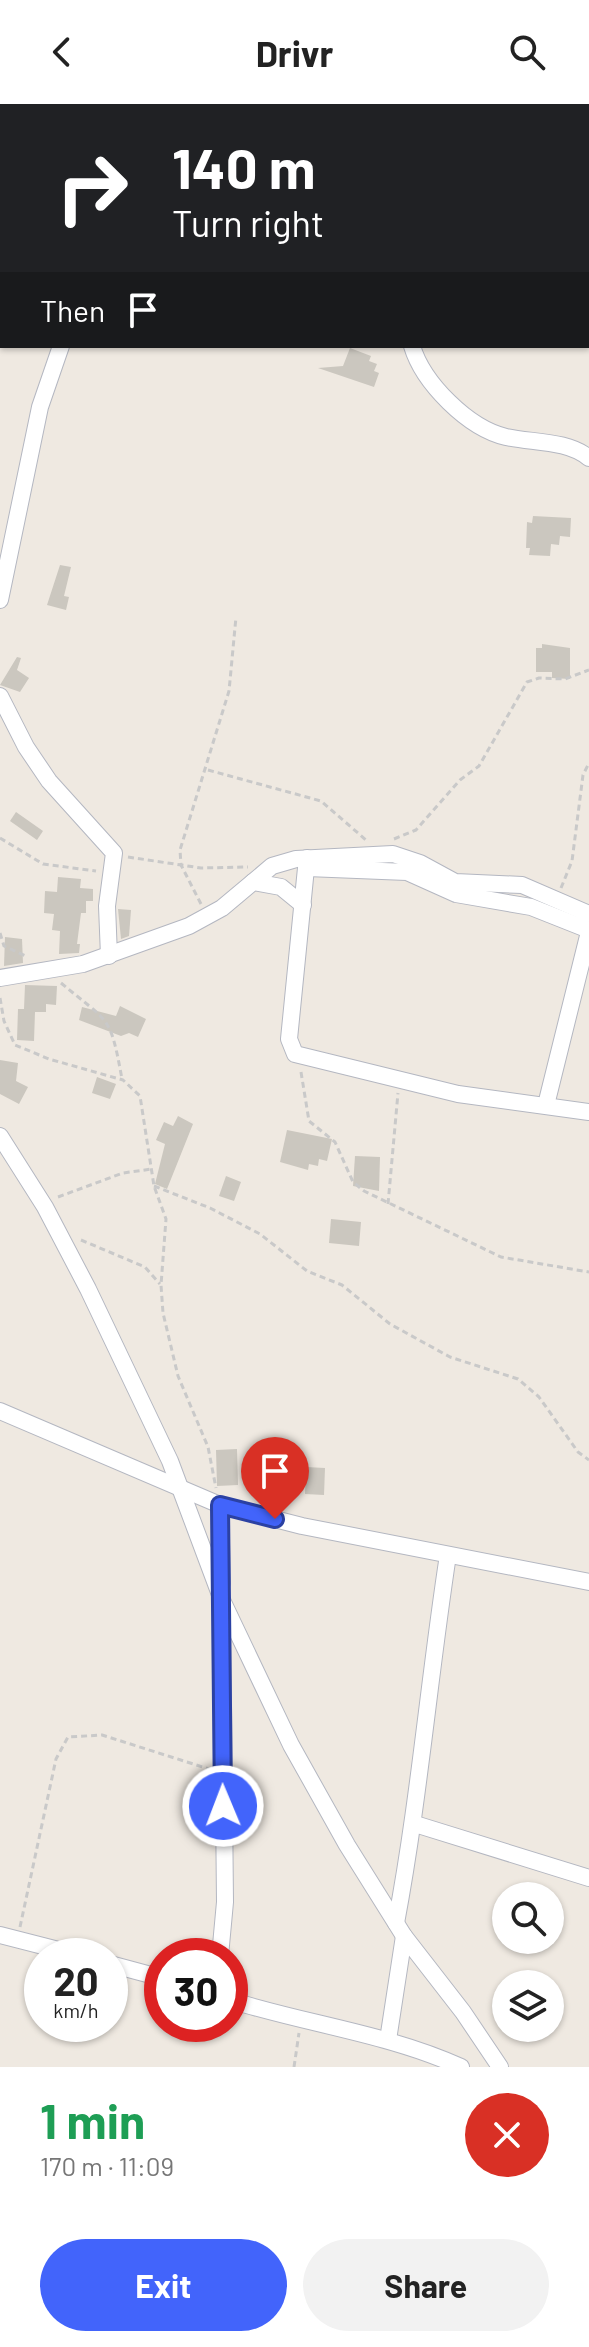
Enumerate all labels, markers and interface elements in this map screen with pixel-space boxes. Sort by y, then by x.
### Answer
icon: back [40,30,84,74]
icon: search [505,30,549,74]
text: Drivr [256,31,333,74]
text: 140 m [172,133,316,200]
icon: right [40,136,144,240]
text: Turn right [172,201,324,244]
icon: arrive [121,288,165,332]
text: Then [40,292,105,328]
pin [241,1437,309,1519]
icon: arrive [253,1449,297,1493]
position arrow [181,1764,265,1848]
map controls [492,1882,564,2042]
button: search [492,1882,564,1954]
speed limit sign: 30 [144,1938,248,2042]
text: 20 [53,1956,99,2004]
button: layers [492,1970,564,2042]
text: km/h [53,1998,99,2022]
text: 1 min [40,2091,145,2149]
button: close [465,2093,549,2177]
text: 170 m · 11:09 [40,2150,174,2181]
button: Exit [40,2239,287,2331]
button: Share [303,2239,549,2331]

